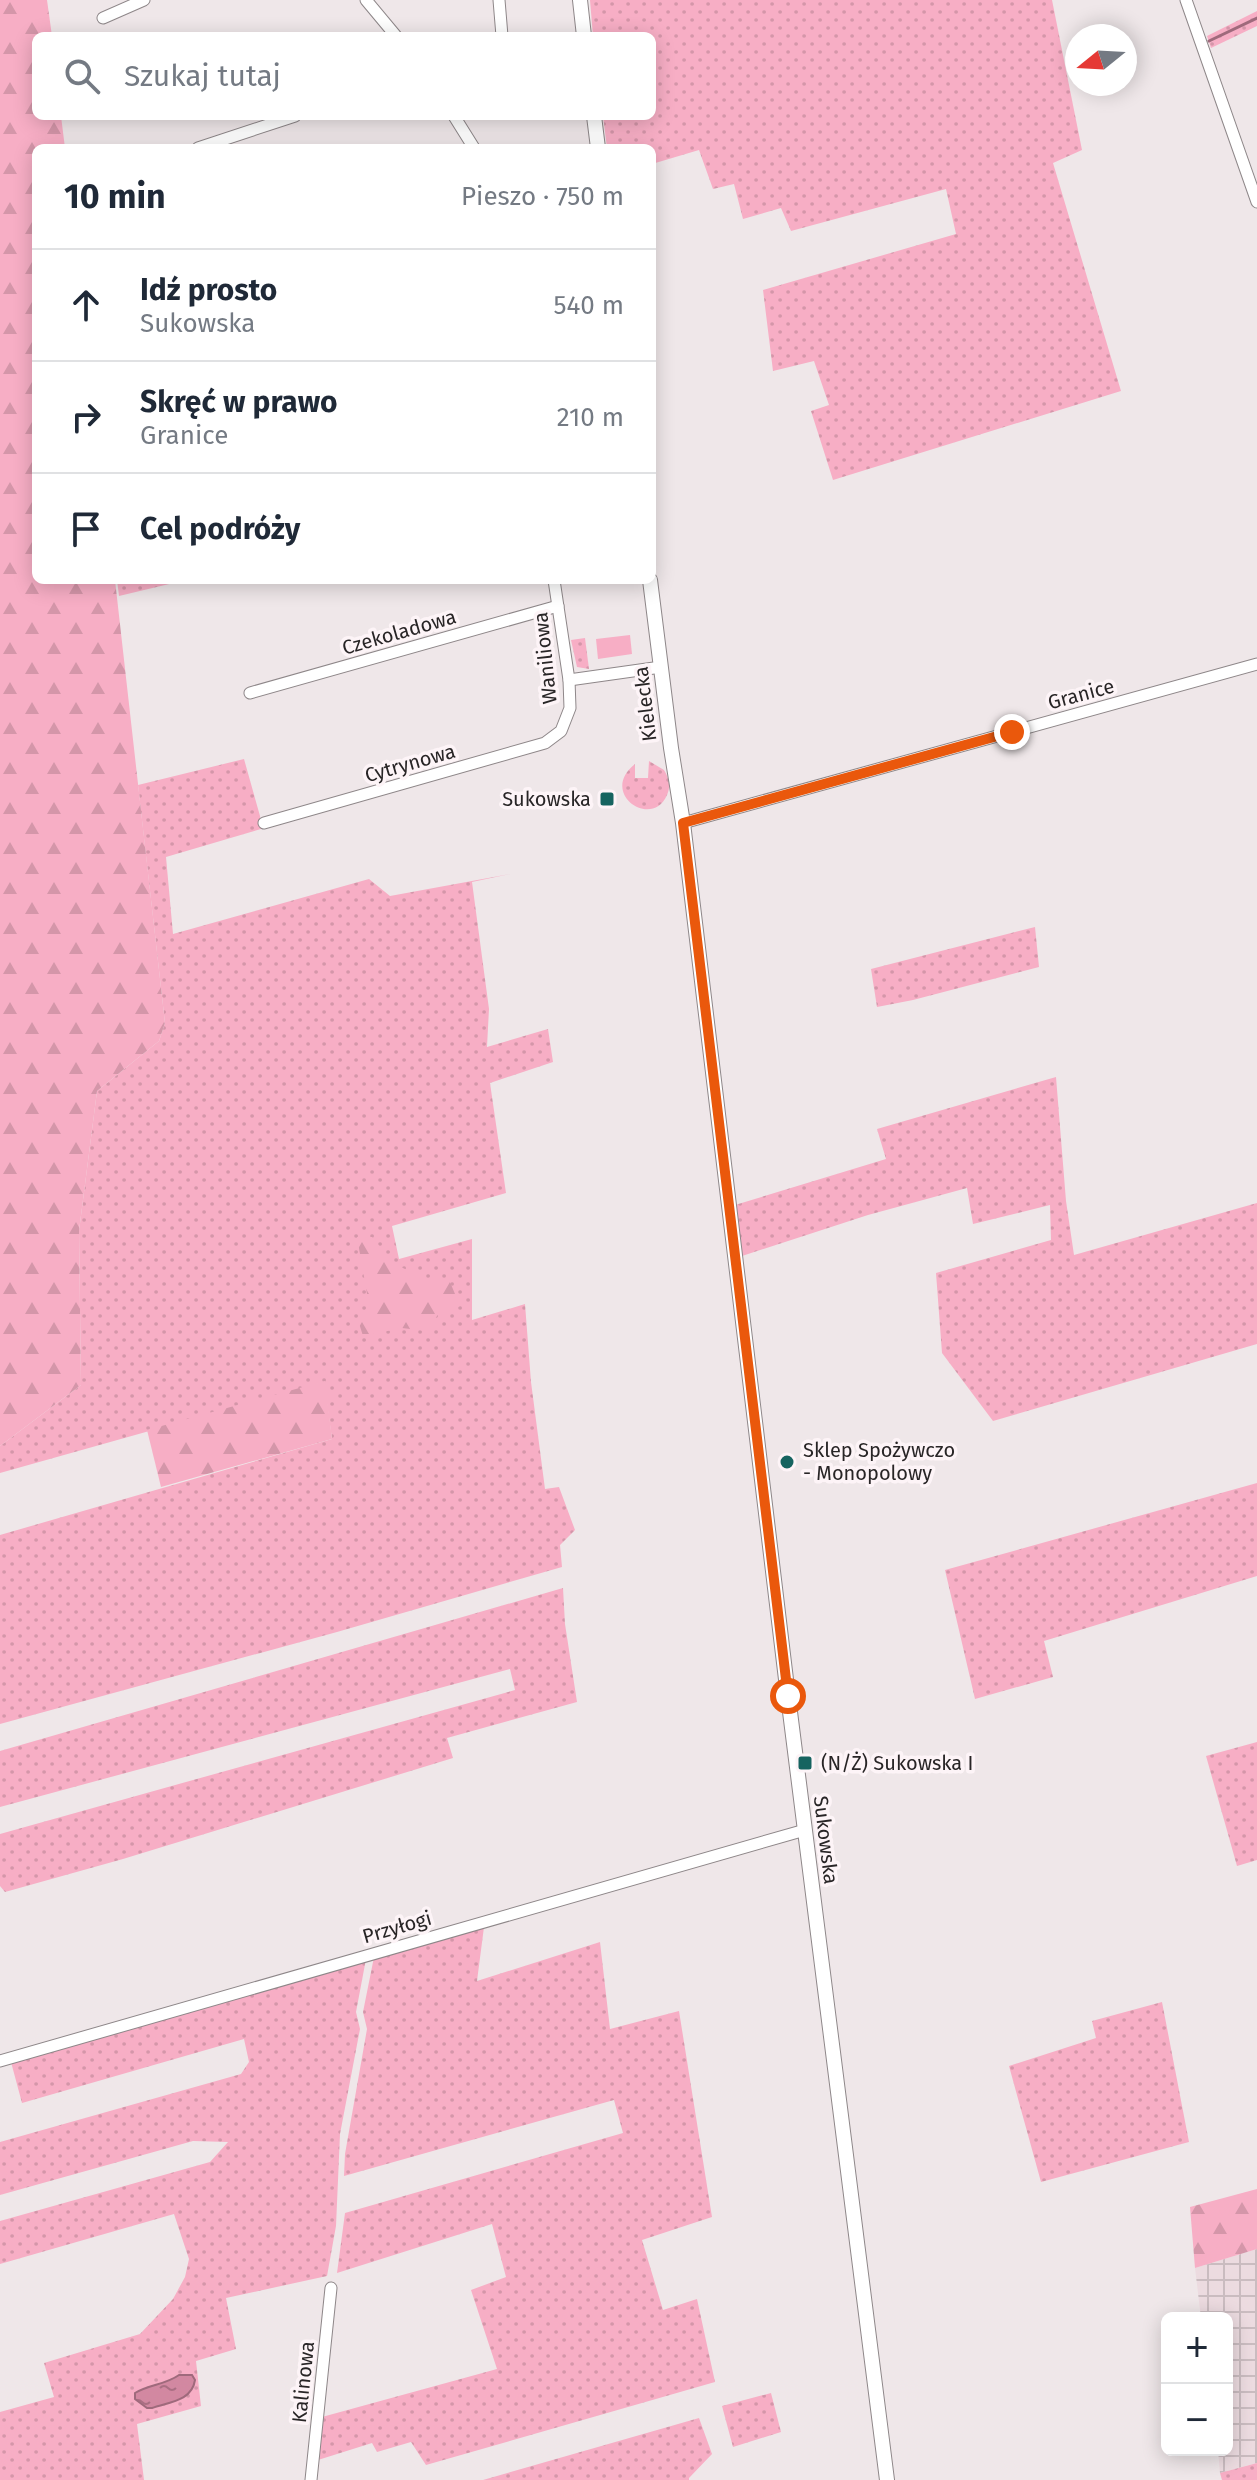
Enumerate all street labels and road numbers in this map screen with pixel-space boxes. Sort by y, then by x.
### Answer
street label: Czekoladowa [339,604,459,660]
street label: Waniliowa [528,611,562,705]
street label: Kielecka [628,665,662,743]
street label: Granice [1045,674,1117,714]
street label: Cytrynowa [362,739,458,787]
street label: Sukowska [809,1794,843,1886]
street label: Przyłogi [360,1906,434,1948]
street label: Kalinowa [287,2340,319,2424]

